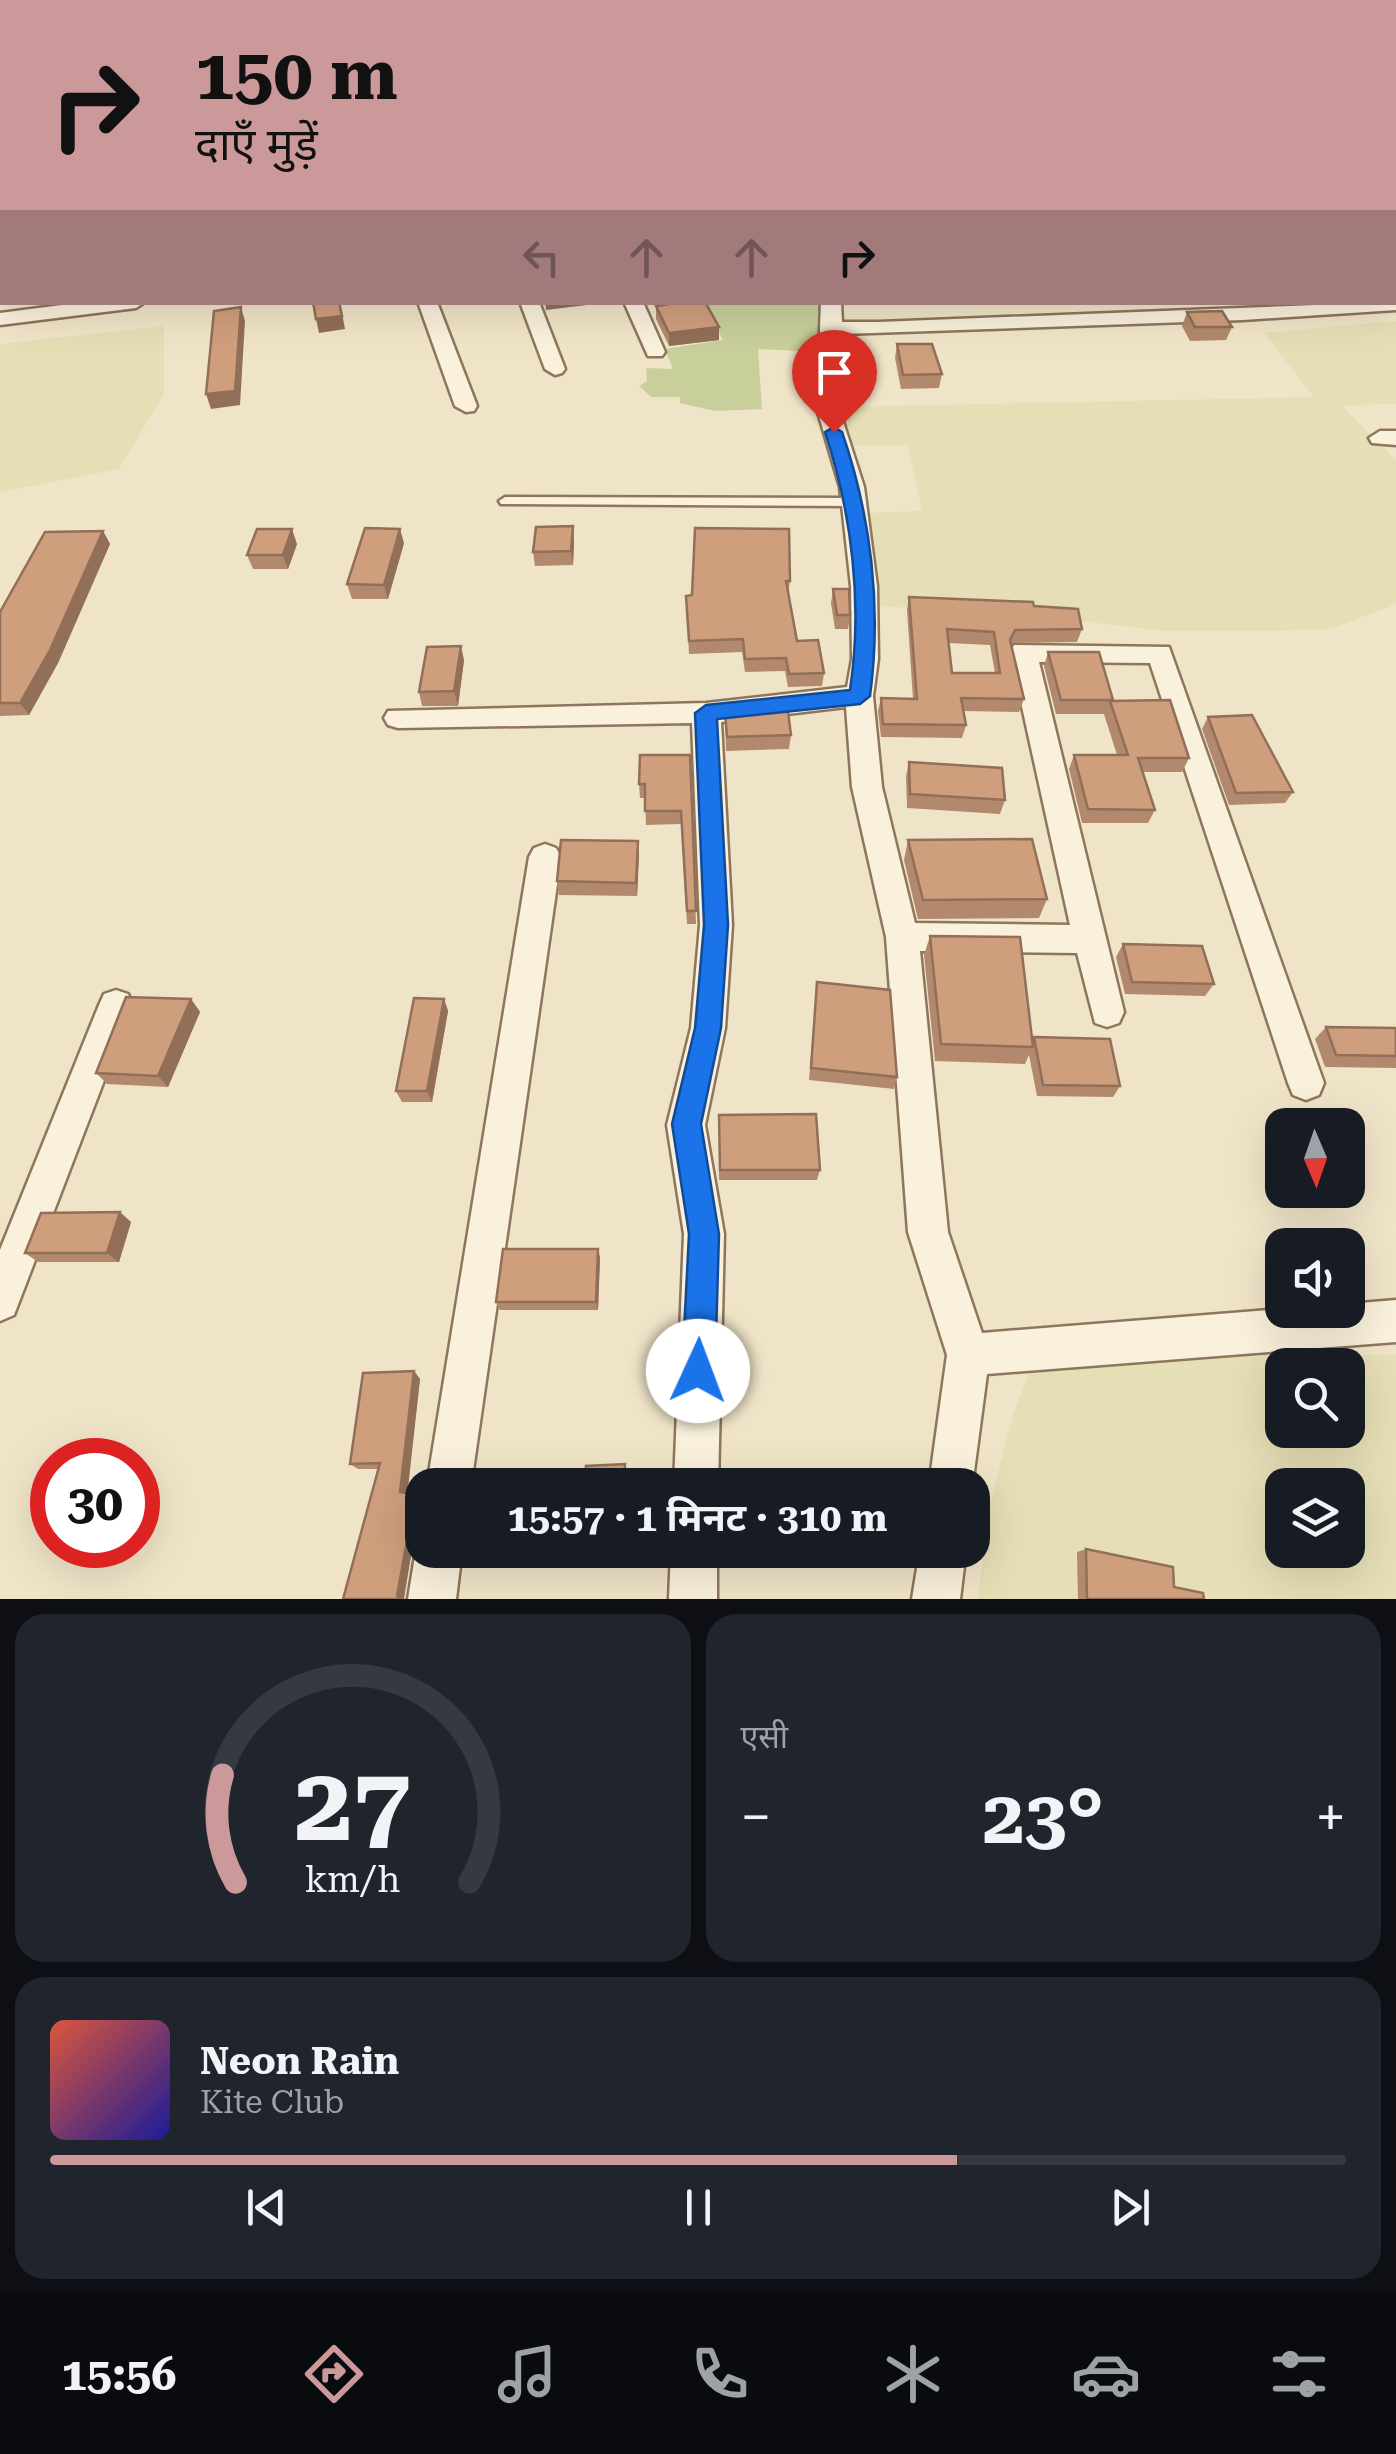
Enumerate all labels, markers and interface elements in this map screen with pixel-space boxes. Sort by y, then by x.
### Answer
text: 150 m [195,34,398,116]
icon: right [30,40,160,170]
text: दाएँ मुड़ें [195,118,318,171]
icon: left [514,230,569,285]
icon: ahead [619,230,674,285]
icon: ahead [724,230,779,285]
icon: right [829,230,884,285]
pin [792,330,877,433]
icon: arrive [807,345,862,400]
north arrow [1265,1108,1365,1208]
map controls [1265,1108,1365,1568]
button: sound [1265,1228,1365,1328]
position arrow [646,1319,750,1423]
button: search [1265,1348,1365,1448]
speed limit sign: 30 [30,1438,160,1568]
button: layers [1265,1468,1365,1568]
text: 15:57 · 1 मिनट · 310 m [508,1496,887,1540]
text: एसी [741,1718,788,1756]
text: 27 [295,1744,411,1865]
text: 23° [983,1773,1104,1861]
text: − [741,1785,771,1849]
text: + [1315,1785,1346,1849]
text: km/h [305,1859,401,1901]
text: Neon Rain [200,2039,399,2083]
text: Kite Club [200,2083,344,2121]
icon: previous [239,2180,294,2235]
icon: pause [671,2180,726,2235]
icon: next [1103,2180,1158,2235]
icon: directions [299,2339,369,2409]
icon: music [492,2339,562,2409]
icon: phone [685,2339,755,2409]
icon: climate [878,2339,948,2409]
icon: car [1071,2339,1141,2409]
icon: filters [1264,2339,1334,2409]
text: 15:56 [62,2348,176,2401]

